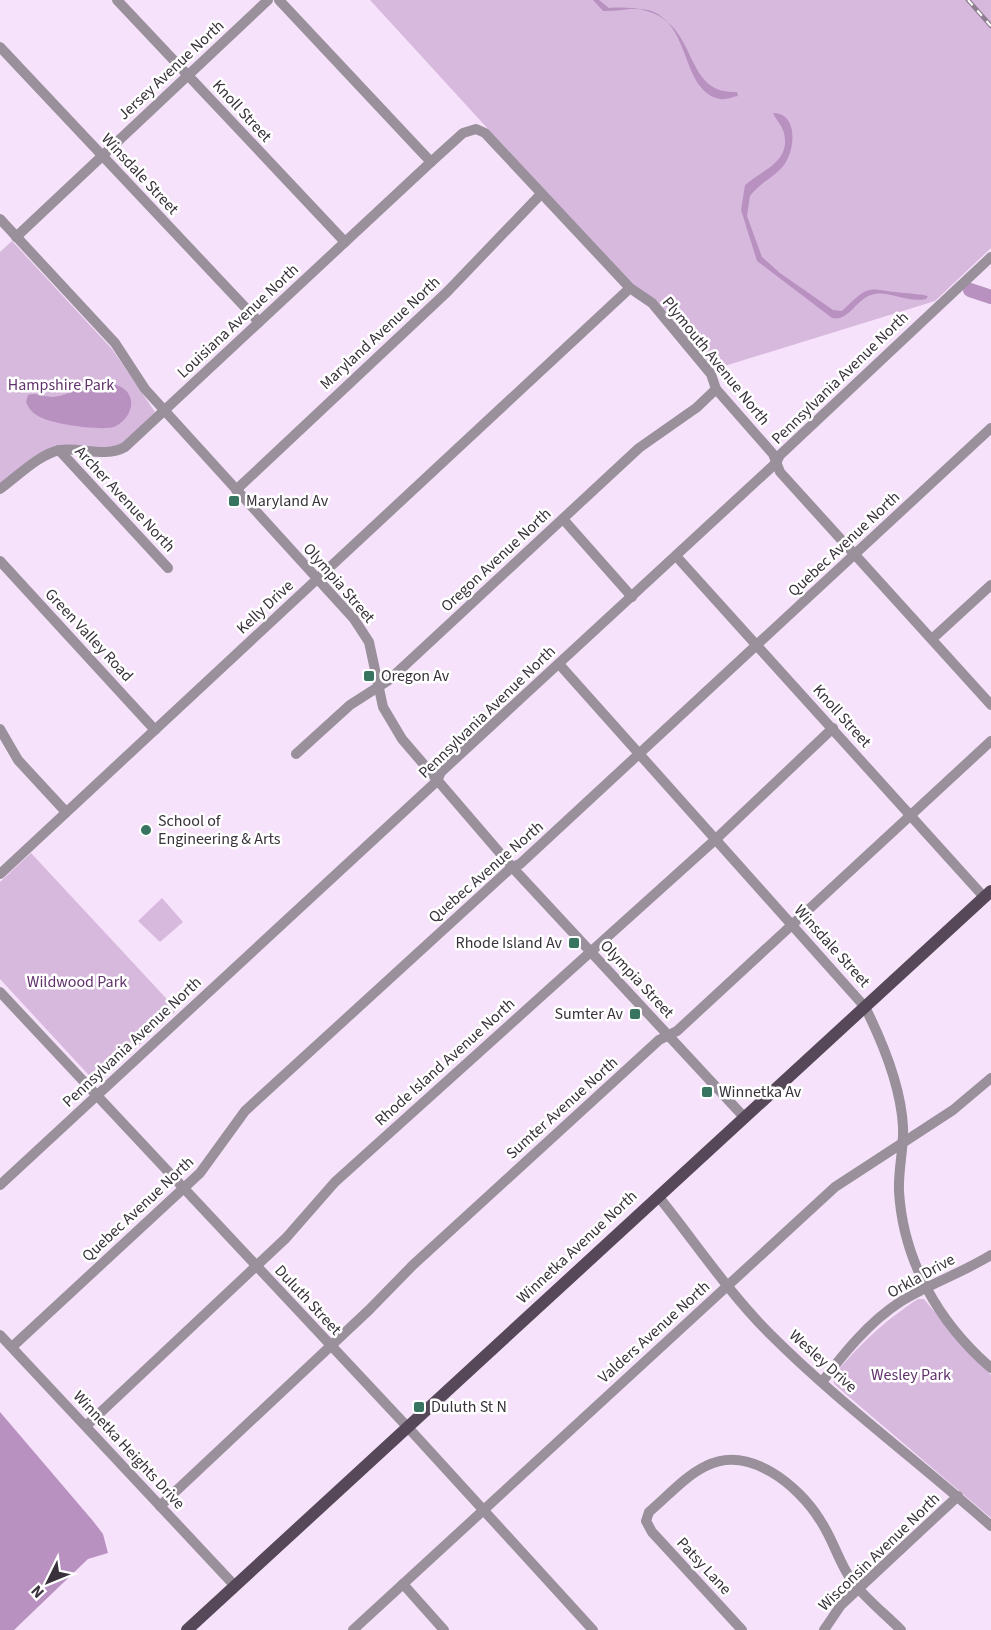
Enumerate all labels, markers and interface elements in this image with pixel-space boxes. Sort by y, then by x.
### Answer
street label: Jersey Avenue North [113,15,229,125]
street label: Knoll Street [207,75,277,148]
street label: Winsdale Street [96,128,184,220]
street label: Louisiana Avenue North [172,259,304,383]
street label: Maryland Avenue North [315,271,445,395]
street label: Plymouth Avenue North [657,292,775,430]
street label: Pennsylvania Avenue North [767,307,913,449]
park label: Hampshire Park [8,374,114,396]
street label: Archer Avenue North [70,441,180,557]
street label: Quebec Avenue North [783,486,905,602]
place label: Maryland Av [246,490,329,512]
marker: Maryland Av [227,494,241,508]
street label: Oregon Avenue North [436,503,556,617]
street label: Olympia Street [298,538,380,628]
street label: Kelly Drive [232,575,298,639]
street label: Green Valley Road [40,584,138,686]
street label: Pennsylvania Avenue North [414,641,560,783]
place label: Oregon Av [381,665,450,687]
marker: Oregon Av [362,669,376,683]
street label: Knoll Street [808,680,877,753]
place label: School of Engineering & Arts [158,810,281,850]
street label: Quebec Avenue North [424,816,548,928]
marker: School of Engineering & Arts [139,823,153,837]
street label: Winsdale Street [789,900,875,993]
place label: Rhode Island Av [456,932,563,954]
street label: Olympia Street [595,935,679,1023]
marker: Rhode Island Av [567,936,581,950]
park label: Wildwood Park [27,971,127,993]
street label: Pennsylvania Avenue North [58,972,206,1112]
street label: Rhode Island Avenue North [370,993,520,1131]
place label: Sumter Av [555,1003,624,1025]
marker: Sumter Av [628,1007,642,1021]
street label: Sumter Avenue North [501,1052,623,1164]
place label: Winnetka Av [719,1081,802,1103]
marker: Winnetka Av [700,1085,714,1099]
street label: Quebec Avenue North [77,1151,199,1267]
street label: Winnetka Avenue North [512,1185,642,1309]
street label: Orkla Drive [883,1248,959,1304]
street label: Duluth Street [270,1260,347,1340]
street label: Valders Avenue North [593,1276,715,1388]
street label: Wesley Drive [784,1324,862,1398]
park label: Wesley Park [871,1364,951,1386]
street label: Winnetka Heights Drive [68,1386,190,1514]
place label: Duluth St N [431,1396,507,1418]
marker: Duluth St N [412,1400,426,1414]
street label: Wisconsin Avenue North [813,1488,945,1616]
street label: Patsy Lane [672,1532,736,1600]
north arrow [18,1552,78,1612]
text: N [26,1580,49,1603]

